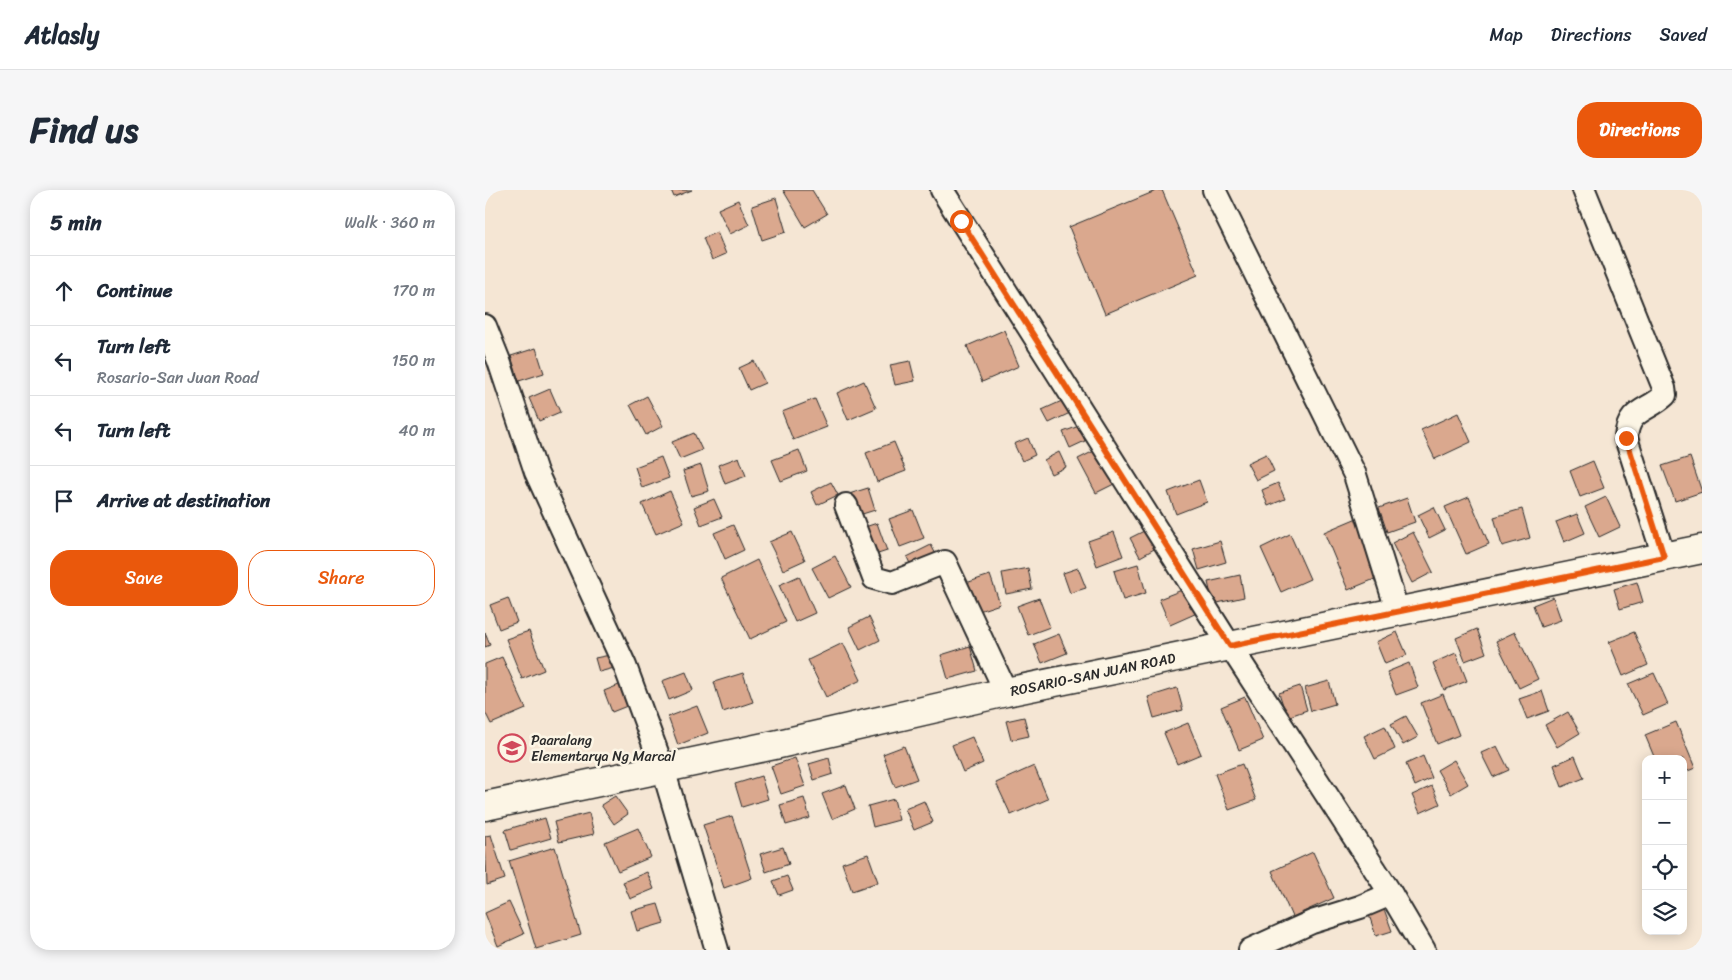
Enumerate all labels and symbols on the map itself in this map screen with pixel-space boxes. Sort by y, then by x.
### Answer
route start [950,210,973,233]
route end [1615,427,1638,450]
street label: ROSARIO-SAN JUAN ROAD [1008,645,1178,703]
place label: Paaralang Elementarya Ng Marcal [531,728,676,769]
school or university icon: Paaralang Elementarya Ng Marcal [497,733,527,763]

